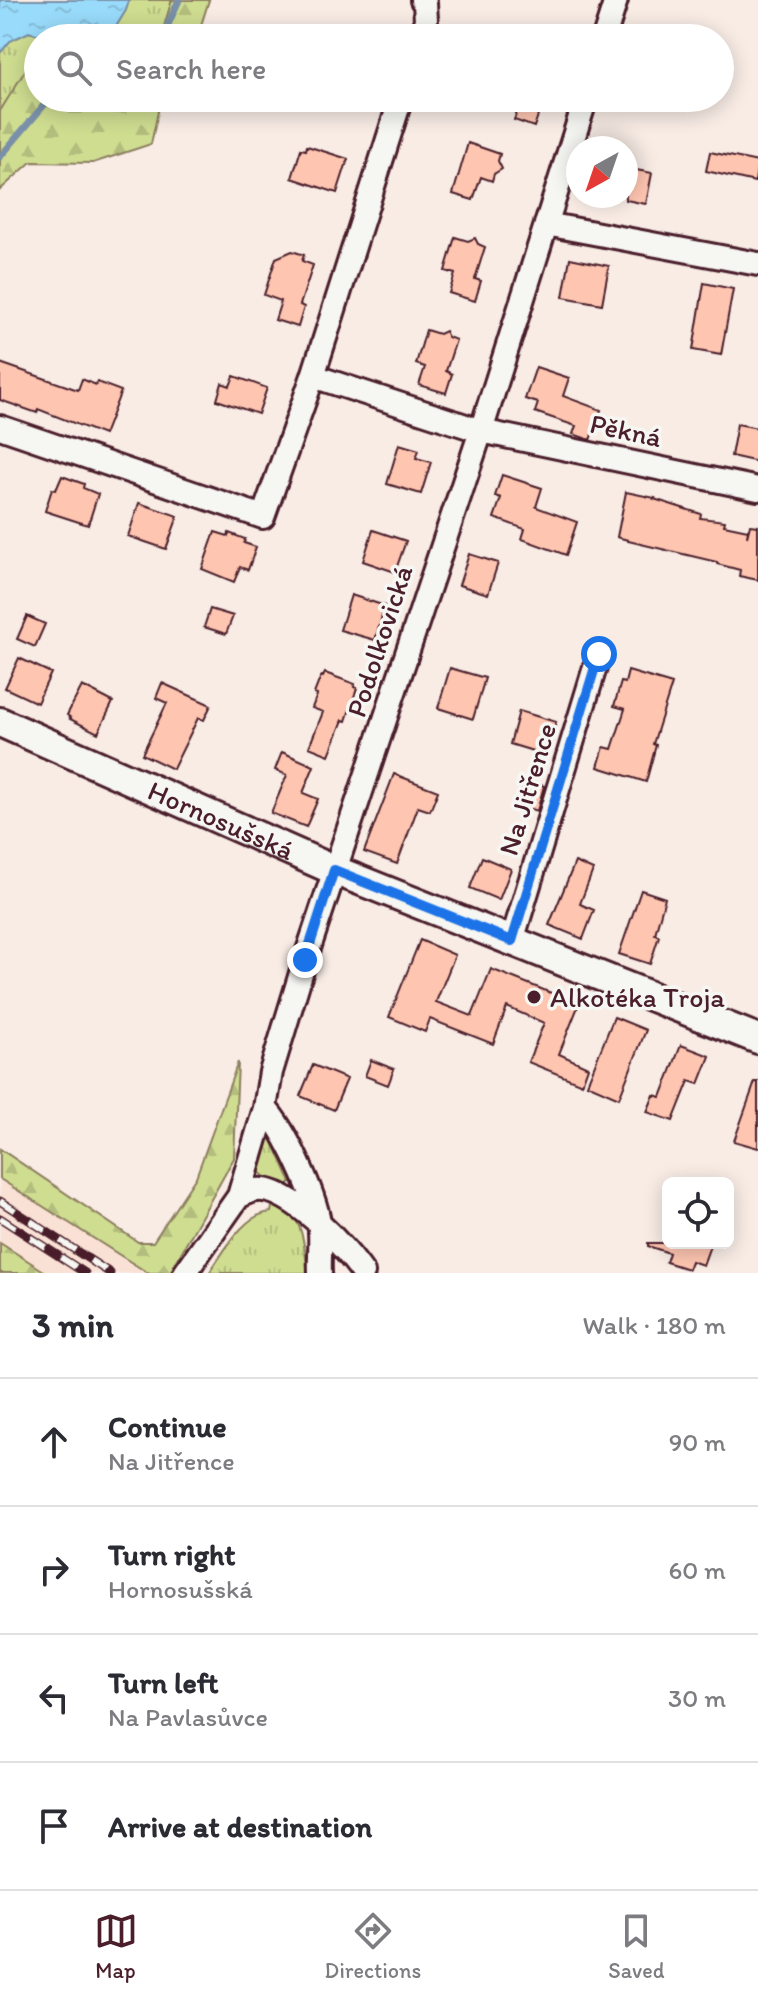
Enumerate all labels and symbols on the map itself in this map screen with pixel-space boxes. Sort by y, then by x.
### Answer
north arrow [566,136,638,208]
street label: Pěkná [587,406,665,454]
street label: Podolkovická [338,560,420,721]
route start [581,636,617,672]
street label: Na Jitřence [491,719,563,859]
street label: Hornosušská [143,773,300,867]
route end [287,942,323,978]
place label: Alkotéka Troja [550,980,725,1014]
marker: Alkotéka Troja [525,988,543,1006]

